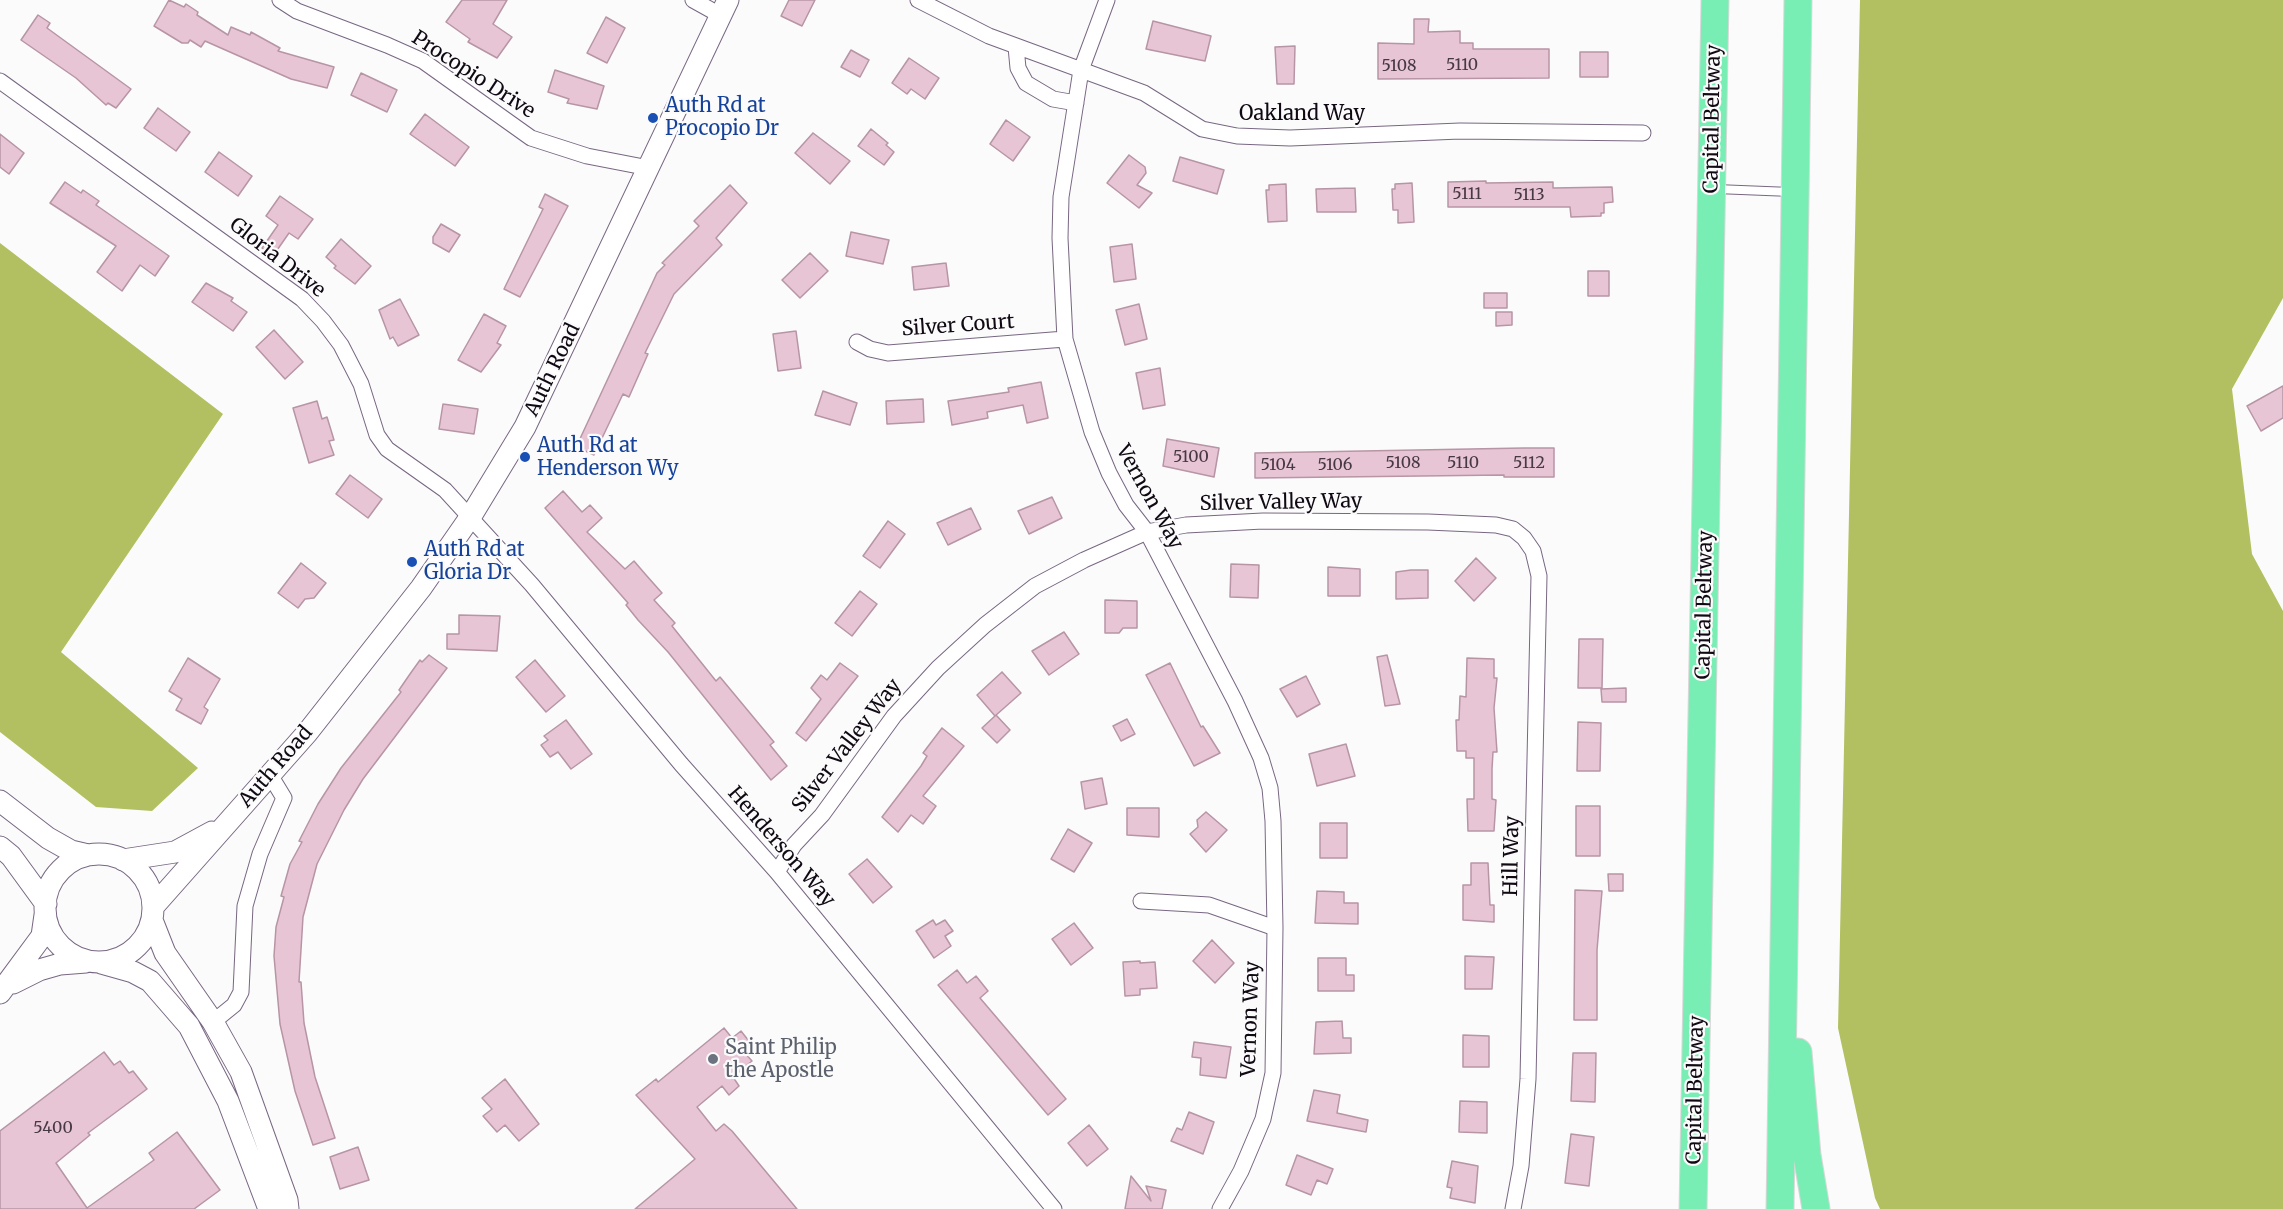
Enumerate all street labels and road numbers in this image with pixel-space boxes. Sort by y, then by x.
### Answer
street label: Procopio Drive [407,26,539,124]
street label: Capital Beltway [1700,44,1726,194]
street label: Oakland Way [1239,102,1365,126]
street label: Gloria Drive [224,213,330,303]
street label: Silver Court [901,310,1015,342]
street label: Auth Road [520,320,586,420]
street label: Vernon Way [1110,441,1188,553]
street label: Silver Valley Way [1199,490,1363,516]
street label: Capital Beltway [1692,530,1718,680]
street label: Silver Valley Way [787,674,907,818]
street label: Auth Road [234,721,318,813]
street label: Henderson Way [722,782,840,912]
street label: Hill Way [1499,815,1525,897]
street label: Vernon Way [1237,961,1265,1077]
street label: Capital Beltway [1683,1015,1709,1165]

